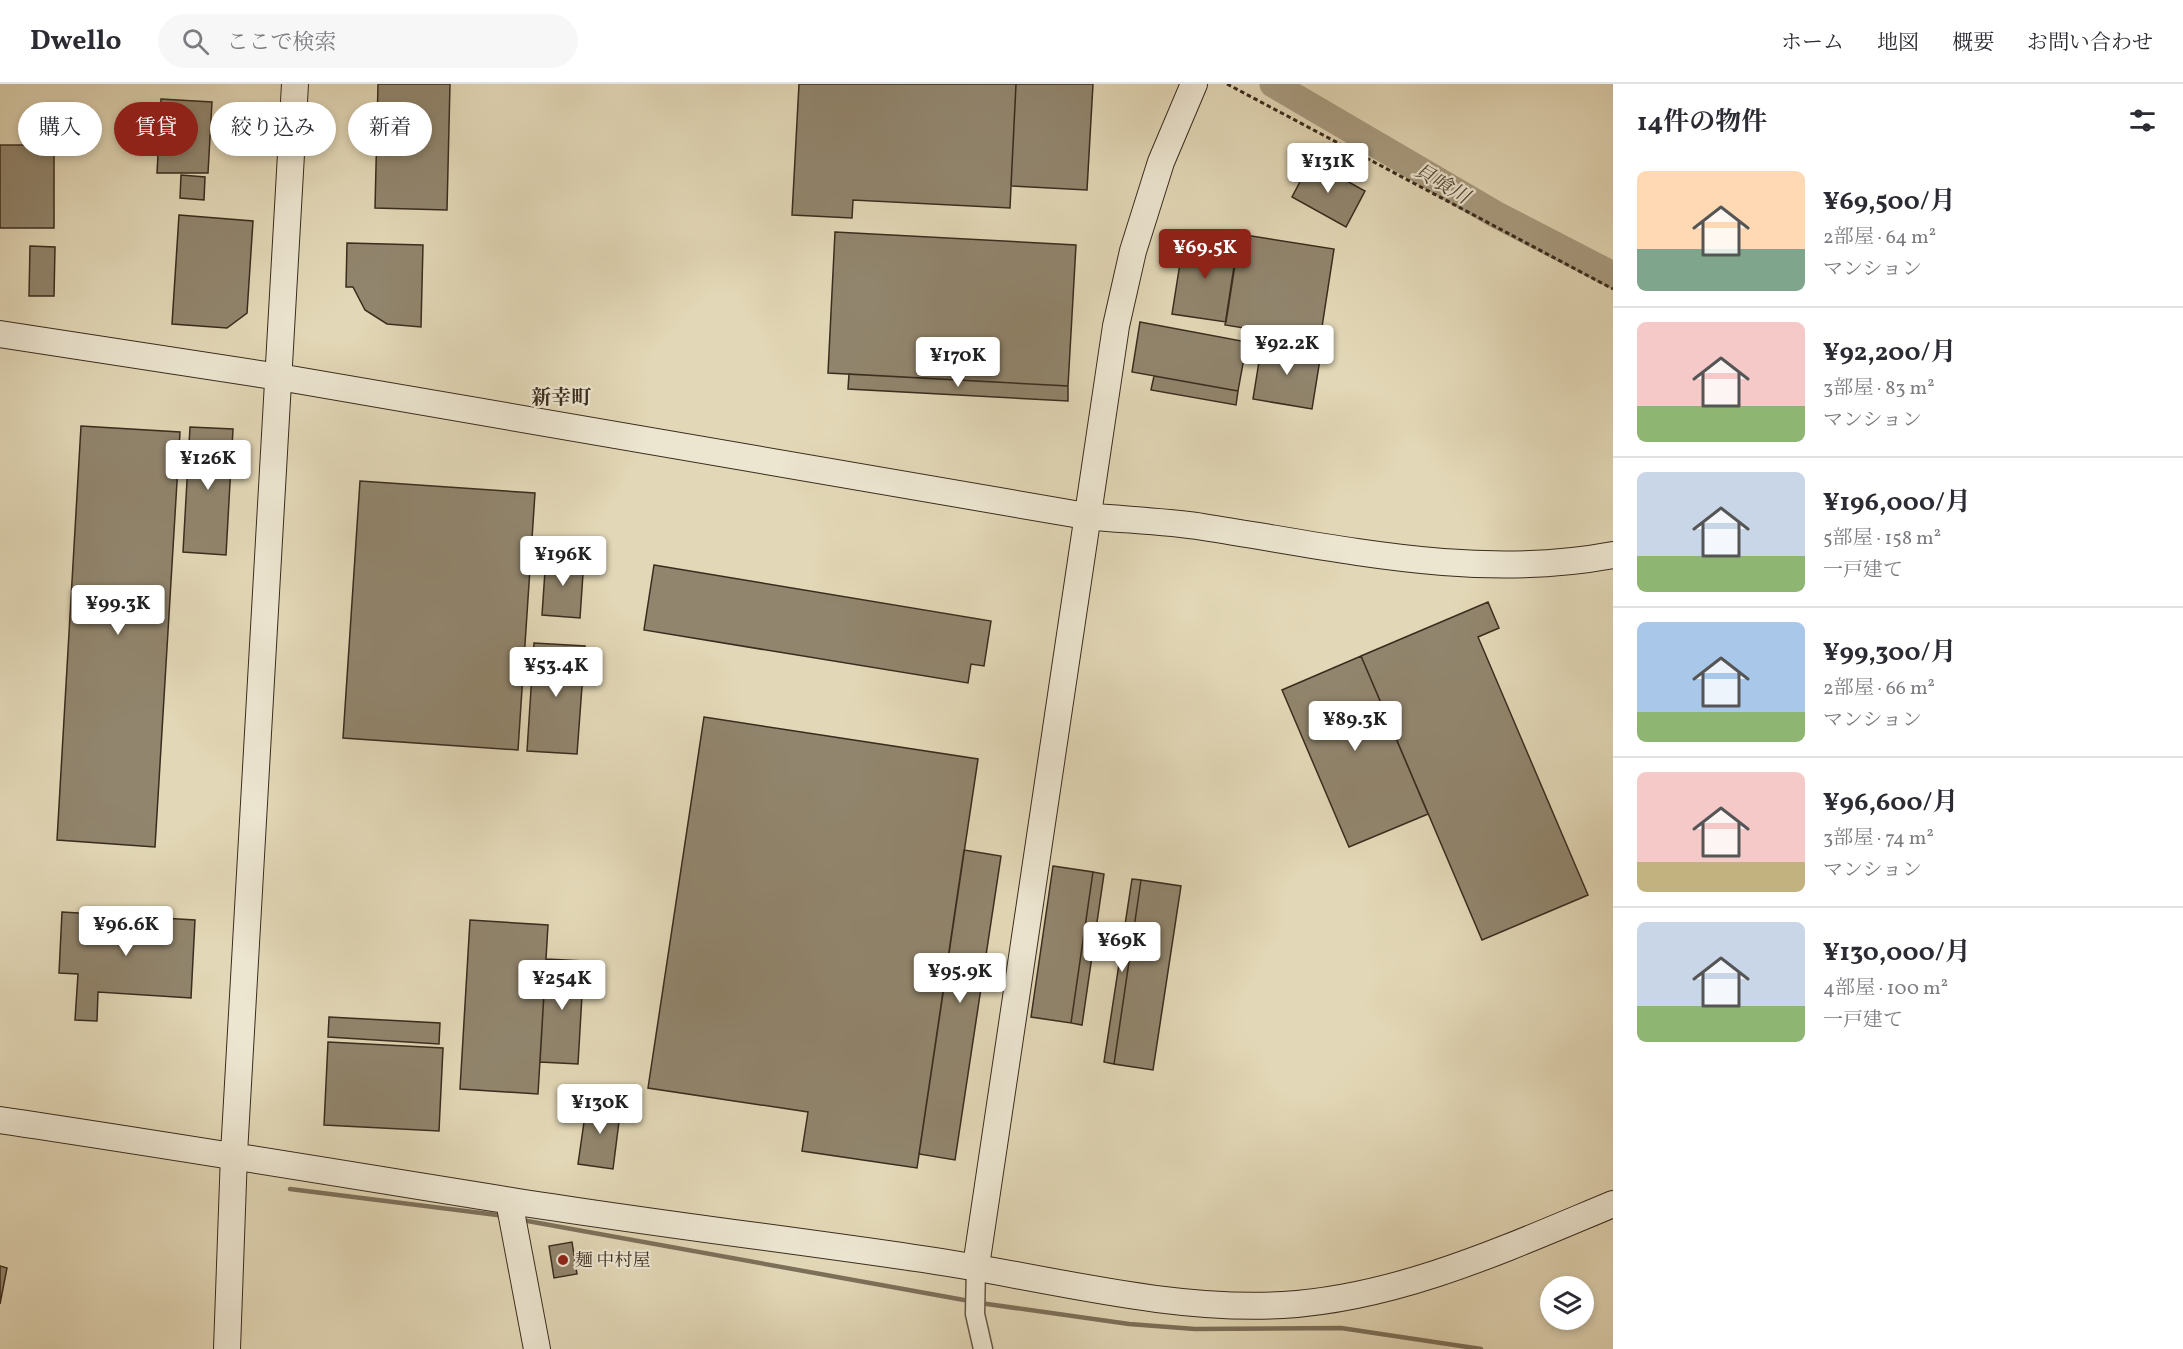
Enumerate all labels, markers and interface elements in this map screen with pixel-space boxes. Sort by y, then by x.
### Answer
search box [158,14,578,68]
text: Dwello [30,22,122,61]
icon: search [179,25,212,58]
text: ここで検索 [227,28,337,59]
text: ホーム [1781,29,1844,58]
text: 地図 [1877,29,1919,58]
text: 概要 [1952,29,1994,58]
text: お問い合わせ [2027,29,2153,58]
chip: 購入 [18,102,102,156]
chip: 賃貸 [114,102,198,156]
chip: 絞り込み [210,102,336,156]
chip: 新着 [348,102,432,156]
icon: filters [2126,104,2159,137]
text: 14件の物件 [1637,105,1767,141]
pin: ¥131K [1286,143,1370,194]
text: ¥131K [1301,148,1355,176]
water label: 貝喰川 [1408,158,1476,213]
text: ¥69,500/月 [1823,184,1956,220]
icon: home [1685,195,1757,267]
text: 2部屋 · 64 m² [1823,224,1936,252]
pin: ¥69.5K [1156,229,1254,280]
text: ¥69.5K [1173,234,1237,262]
text: マンション [1823,256,1922,284]
pin: ¥92.2K [1238,325,1336,376]
text: ¥92.2K [1255,330,1319,358]
text: ¥92,200/月 [1823,335,1956,371]
pin: ¥170K [916,337,1000,388]
text: ¥170K [930,342,986,370]
icon: home [1685,346,1757,418]
text: 3部屋 · 83 m² [1823,375,1935,403]
district label: 新幸町 [531,385,592,413]
text: マンション [1823,407,1922,435]
pin: ¥126K [166,440,250,491]
text: ¥126K [180,445,236,473]
text: ¥196,000/月 [1823,485,1971,521]
icon: home [1685,496,1757,568]
text: 5部屋 · 158 m² [1823,525,1941,553]
pin: ¥196K [521,536,605,587]
text: ¥196K [534,541,592,569]
text: 一戸建て [1823,557,1903,585]
pin: ¥99.3K [69,585,167,636]
text: ¥99.3K [86,590,150,618]
text: ¥99,300/月 [1823,635,1956,671]
icon: home [1685,646,1757,718]
pin: ¥53.4K [507,647,605,698]
text: ¥53.4K [524,652,588,680]
text: 2部屋 · 66 m² [1823,675,1935,703]
pin: ¥89.3K [1306,701,1404,752]
text: ¥89.3K [1323,706,1387,734]
text: マンション [1823,707,1922,735]
text: ¥96,600/月 [1823,785,1959,821]
icon: home [1685,796,1757,868]
text: 3部屋 · 74 m² [1823,825,1934,853]
text: マンション [1823,857,1922,885]
pin: ¥96.6K [77,906,175,957]
text: ¥96.6K [93,911,159,939]
pin: ¥69K [1086,922,1158,973]
text: ¥69K [1097,927,1147,955]
text: ¥130,000/月 [1823,935,1971,971]
icon: home [1685,946,1757,1018]
pin: ¥95.9K [911,953,1009,1004]
text: ¥95.9K [928,958,992,986]
pin: ¥254K [520,960,604,1011]
text: ¥254K [532,965,592,993]
text: 4部屋 · 100 m² [1823,975,1948,1003]
text: 一戸建て [1823,1007,1903,1035]
pin: ¥130K [558,1084,642,1135]
text: ¥130K [571,1089,629,1117]
place label: 麺 中村屋 [575,1249,651,1274]
marker: 麺 中村屋 [556,1253,570,1267]
map controls [1540,1276,1594,1330]
button: layers [1540,1276,1594,1330]

